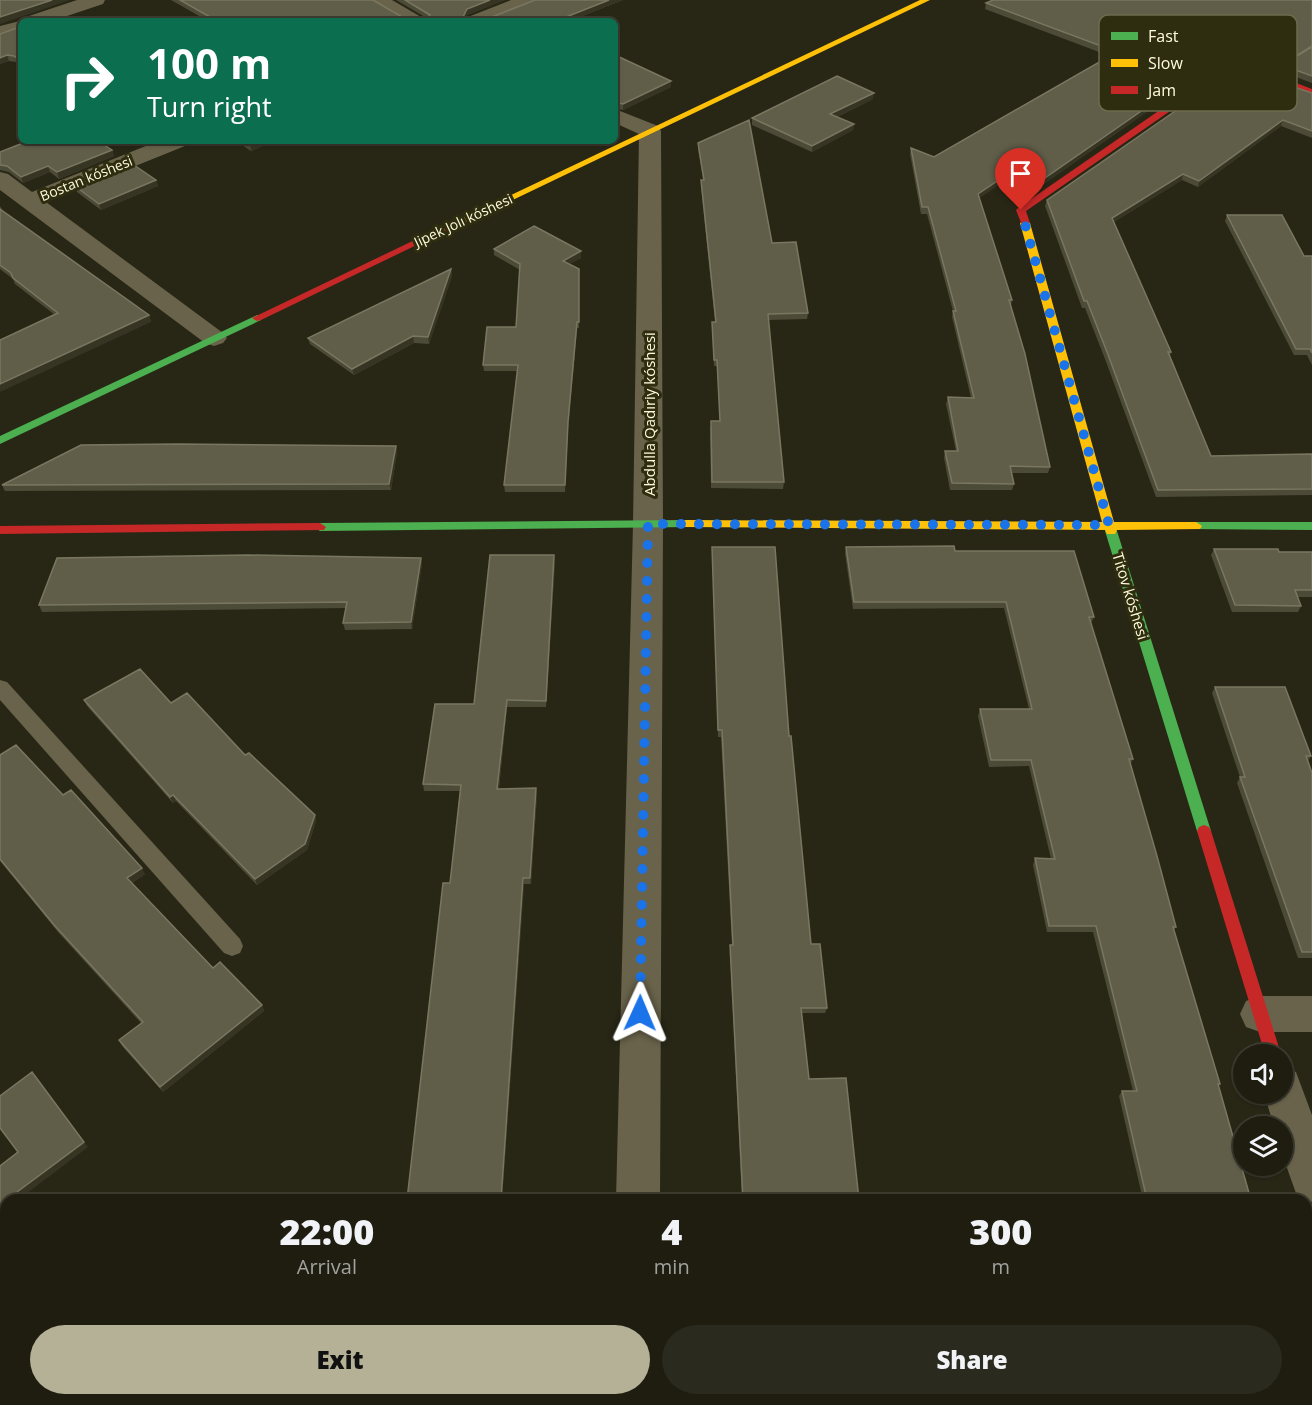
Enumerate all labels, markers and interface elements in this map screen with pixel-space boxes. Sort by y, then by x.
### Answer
legend [1099,15,1297,111]
text: Fast [1148,25,1179,47]
text: 100 m [147,34,271,91]
icon: right [48,42,126,120]
text: Slow [1148,52,1183,74]
text: Jam [1146,79,1176,101]
text: Turn right [147,88,272,125]
pin [995,148,1046,210]
street label: Bostan kóshesi [37,151,135,205]
icon: arrive [1004,157,1037,190]
street label: Jipek Jolı kóshesi [409,189,515,252]
street label: Abdulla Qadıriy kóshesi [639,332,659,496]
street label: Titov kóshesi [1108,550,1154,642]
position arrow [608,981,672,1045]
map controls [1233,1044,1293,1176]
button: sound [1233,1044,1293,1104]
button: layers [1233,1116,1293,1176]
text: 22:00 [280,1207,374,1256]
text: 4 [661,1207,682,1256]
text: 300 [969,1207,1032,1256]
text: Arrival [297,1253,357,1280]
text: min [654,1253,690,1280]
text: m [992,1253,1010,1280]
button: Exit [30,1325,650,1394]
button: Share [662,1325,1282,1394]

